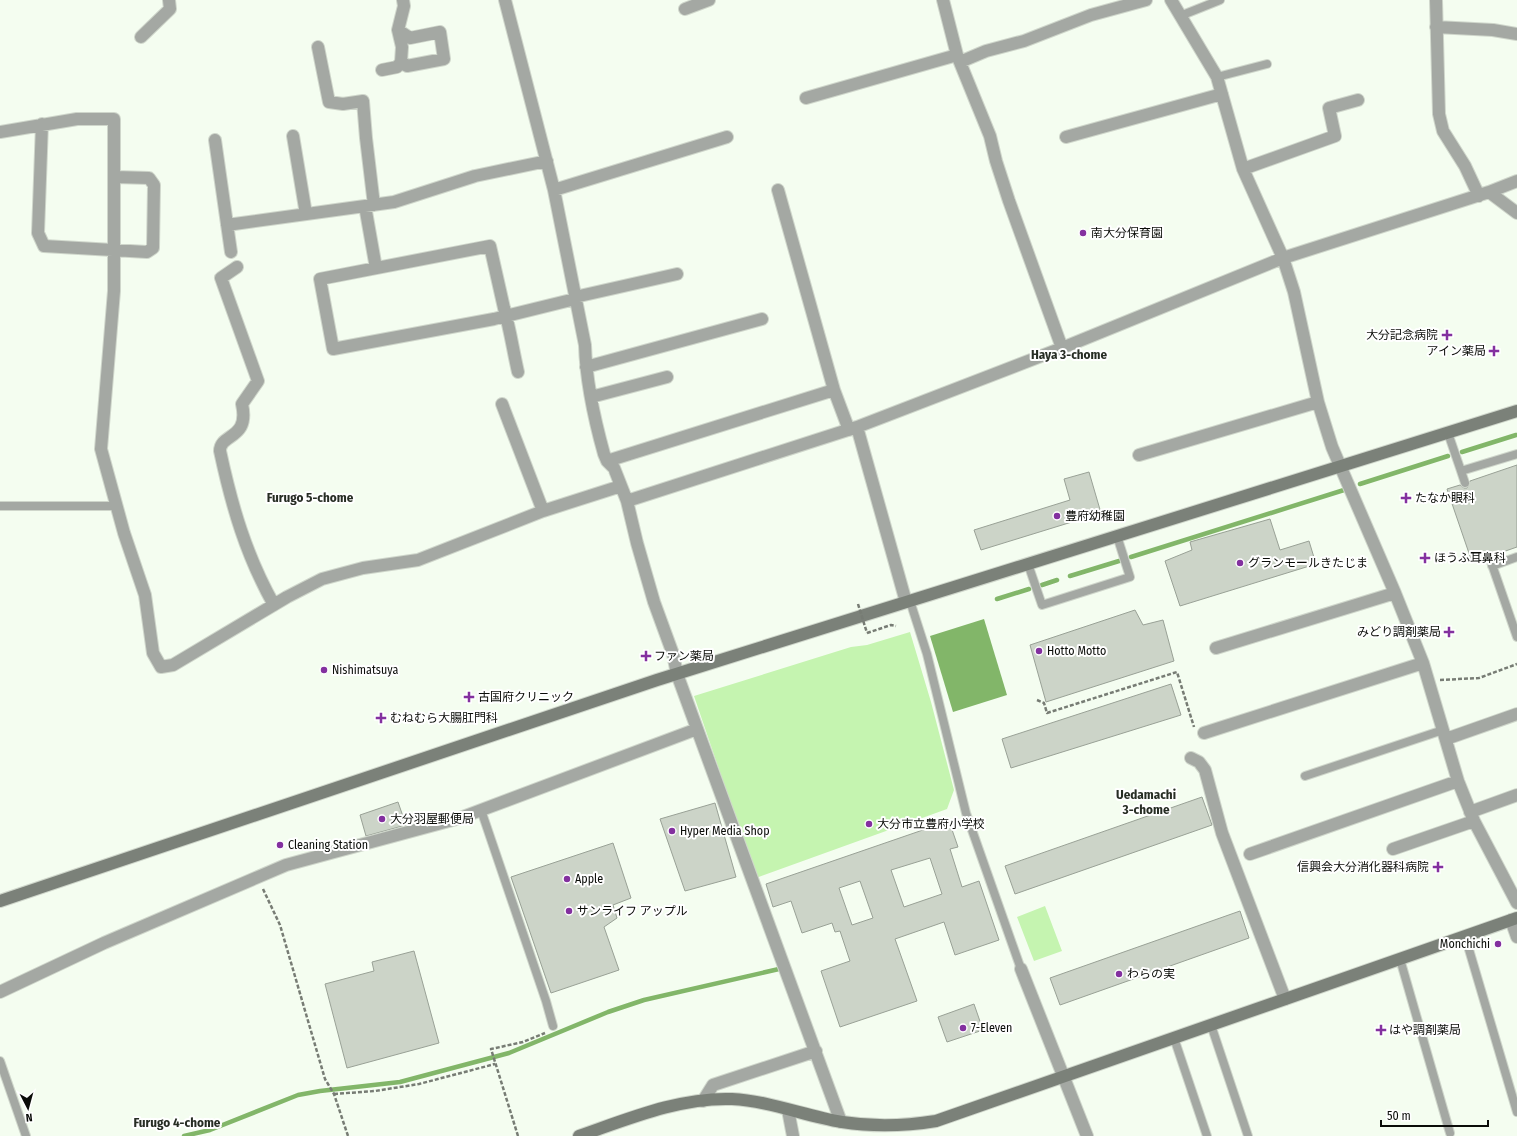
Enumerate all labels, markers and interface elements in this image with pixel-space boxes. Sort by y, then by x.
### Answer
place label: 南大分保育園 [1091,226,1163,240]
marker: 南大分保育園 [1078,228,1088,238]
place label: 大分記念病院 [1366,328,1438,342]
marker: 大分記念病院 [1441,329,1453,341]
place label: アイン薬局 [1427,344,1486,358]
marker: アイン薬局 [1489,346,1499,356]
district label: Haya 3-chome [1031,347,1107,362]
district label: Furugo 5-chome [267,490,354,505]
place label: たなか眼科 [1415,491,1475,505]
marker: たなか眼科 [1400,492,1412,504]
place label: 豊府幼稚園 [1065,509,1125,523]
marker: 豊府幼稚園 [1052,511,1062,521]
place label: ほうふ耳鼻科 [1434,551,1506,565]
marker: ほうふ耳鼻科 [1419,552,1431,564]
place label: グランモールきたじま [1248,556,1368,570]
marker: グランモールきたじま [1235,558,1245,568]
place label: みどり調剤薬局 [1357,625,1441,639]
marker: みどり調剤薬局 [1444,627,1454,637]
place label: Hotto Motto [1047,644,1106,658]
marker: Hotto Motto [1034,646,1044,656]
place label: ファン薬局 [654,649,714,663]
marker: ファン薬局 [641,651,651,661]
place label: Nishimatsuya [332,663,398,677]
marker: Nishimatsuya [319,665,329,675]
place label: 古国府クリニック [478,690,574,704]
marker: 古国府クリニック [463,691,475,703]
place label: むねむら大腸肛門科 [390,711,498,725]
marker: むねむら大腸肛門科 [375,712,387,724]
district label: Uedamachi 3-chome [1116,787,1176,817]
place label: 大分羽屋郵便局 [390,812,474,826]
marker: 大分羽屋郵便局 [377,814,387,824]
place label: 大分市立豊府小学校 [877,817,985,831]
marker: 大分市立豊府小学校 [864,819,874,829]
place label: Hyper Media Shop [680,824,770,838]
marker: Hyper Media Shop [667,826,677,836]
place label: Cleaning Station [288,838,368,852]
marker: Cleaning Station [275,840,285,850]
place label: 信興会大分消化器科病院 [1297,860,1429,874]
marker: 信興会大分消化器科病院 [1432,861,1444,873]
place label: Apple [575,872,603,886]
marker: Apple [562,874,572,884]
place label: サンライフ アップル [577,904,688,918]
marker: サンライフ アップル [564,906,574,916]
place label: Monchichi [1440,937,1490,951]
marker: Monchichi [1493,939,1503,949]
place label: わらの実 [1127,967,1175,981]
marker: わらの実 [1114,969,1124,979]
place label: 7-Eleven [971,1021,1012,1035]
marker: 7-Eleven [958,1023,968,1033]
place label: はや調剤薬局 [1389,1023,1461,1037]
marker: はや調剤薬局 [1376,1025,1386,1035]
north arrow [8,1088,48,1128]
scale bar [1381,1102,1488,1128]
text: 50 m [1387,1109,1411,1123]
text: N [25,1111,33,1124]
district label: Furugo 4-chome [134,1115,221,1130]

